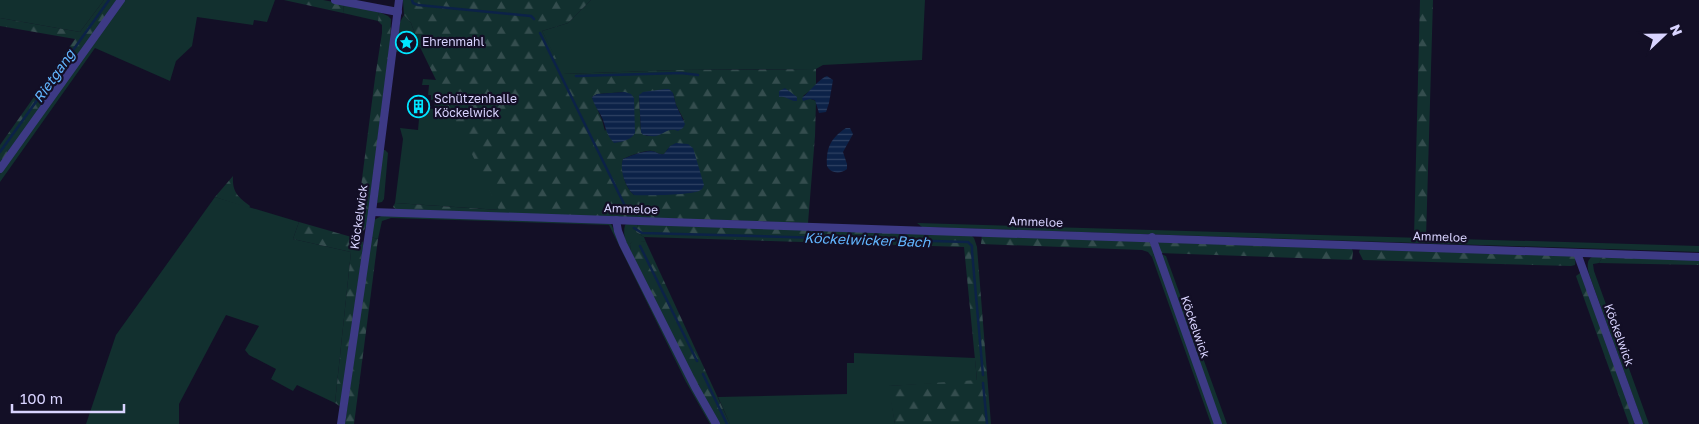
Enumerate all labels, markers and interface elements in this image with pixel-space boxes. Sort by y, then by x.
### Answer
north arrow [1639,10,1689,60]
text: N [1667,22,1686,38]
place icon: Ehrenmahl [394,30,418,54]
place label: Ehrenmahl [422,34,484,49]
water label: Rietgang [29,45,79,105]
place label: Schützenhalle Köckelwick [434,91,517,120]
building icon: Schützenhalle Köckelwick [406,94,430,118]
street label: Köckelwick [347,183,371,250]
street label: Ammeloe [604,200,658,217]
street label: Ammeloe [1009,213,1063,230]
street label: Ammeloe [1413,228,1467,245]
water label: Köckelwicker Bach [804,229,932,250]
street label: Köckelwick [1178,294,1213,360]
street label: Köckelwick [1601,302,1638,368]
scale bar [12,382,125,414]
text: 100 m [20,389,63,407]

